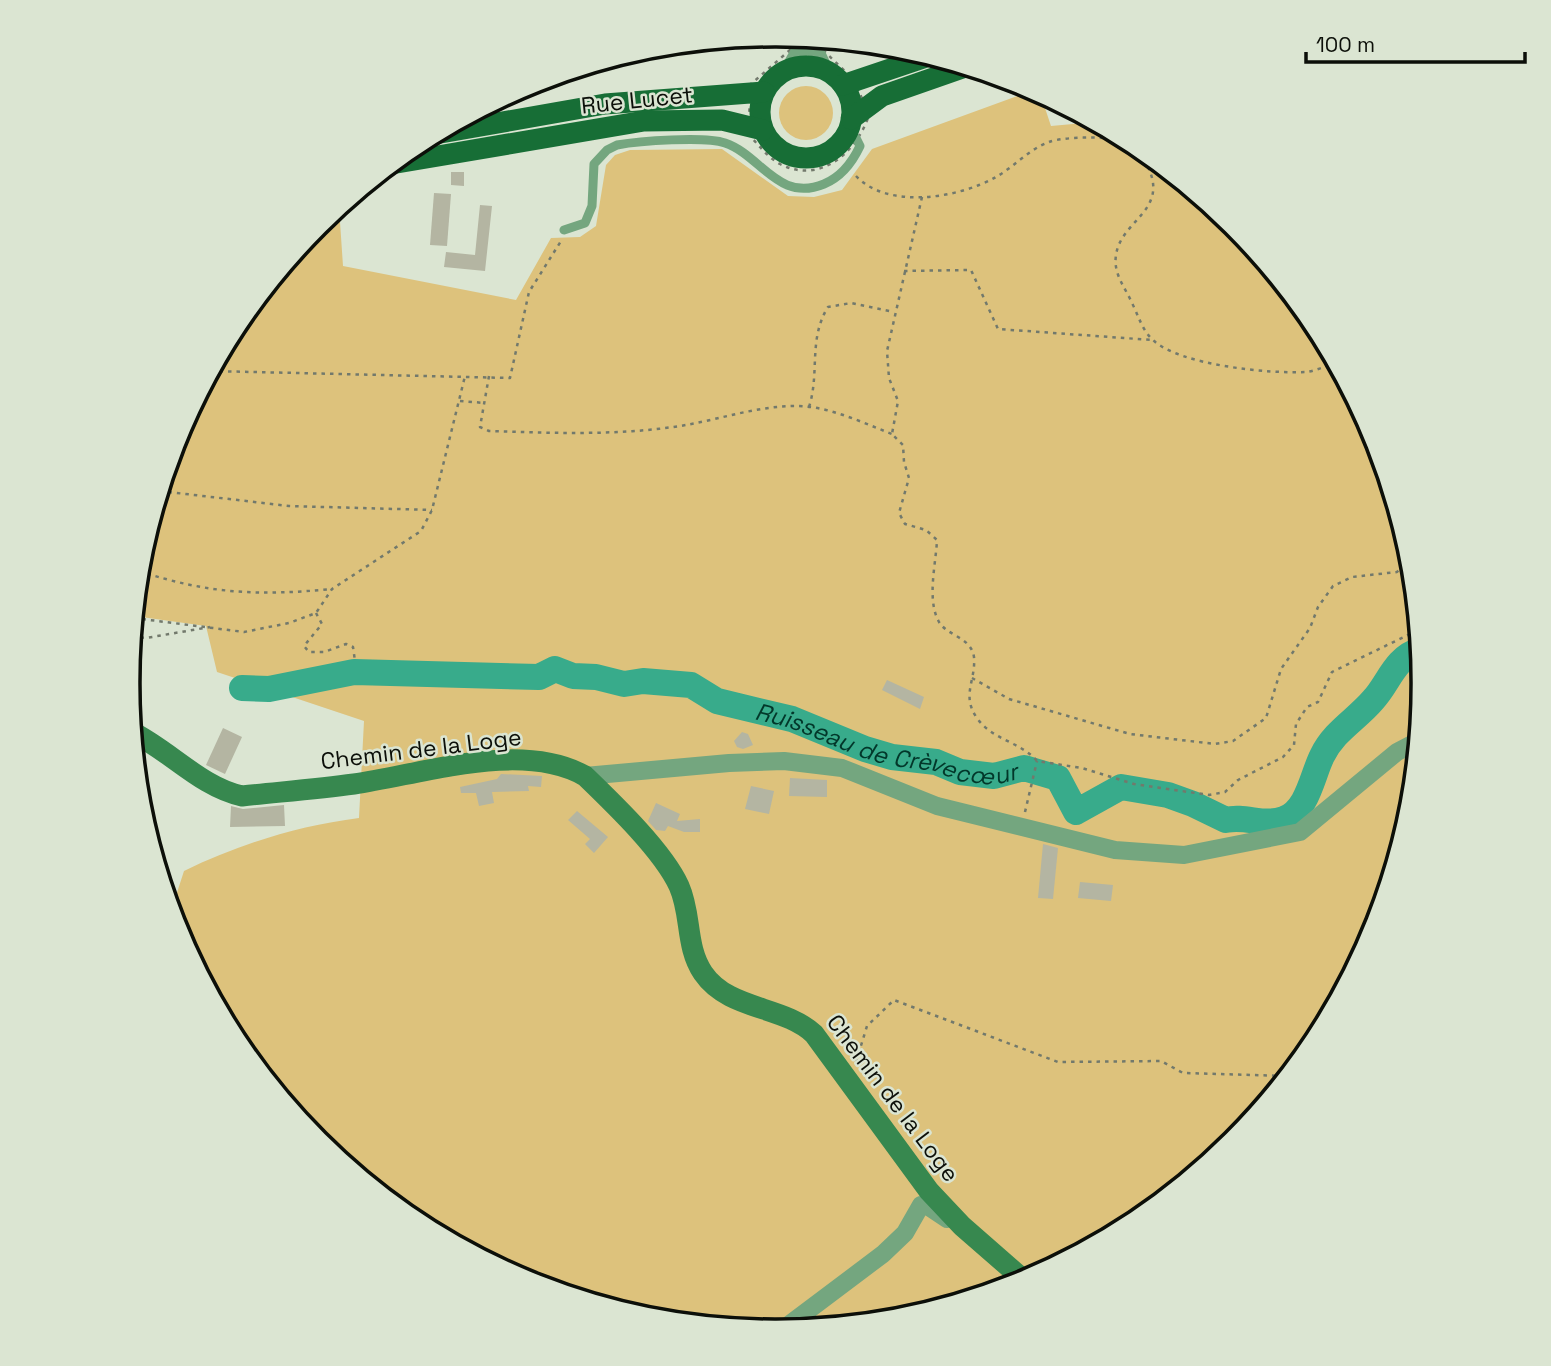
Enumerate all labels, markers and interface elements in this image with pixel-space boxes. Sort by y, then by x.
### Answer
scale bar [1306,21,1525,65]
text: 100 m [1316,31,1375,58]
street label: Rue Lucet [580,79,694,121]
water label: Ruisseau de Crèvecœur [752,695,1024,792]
street label: Chemin de la Loge [319,722,523,776]
street label: Chemin de la Loge [820,1008,966,1188]

